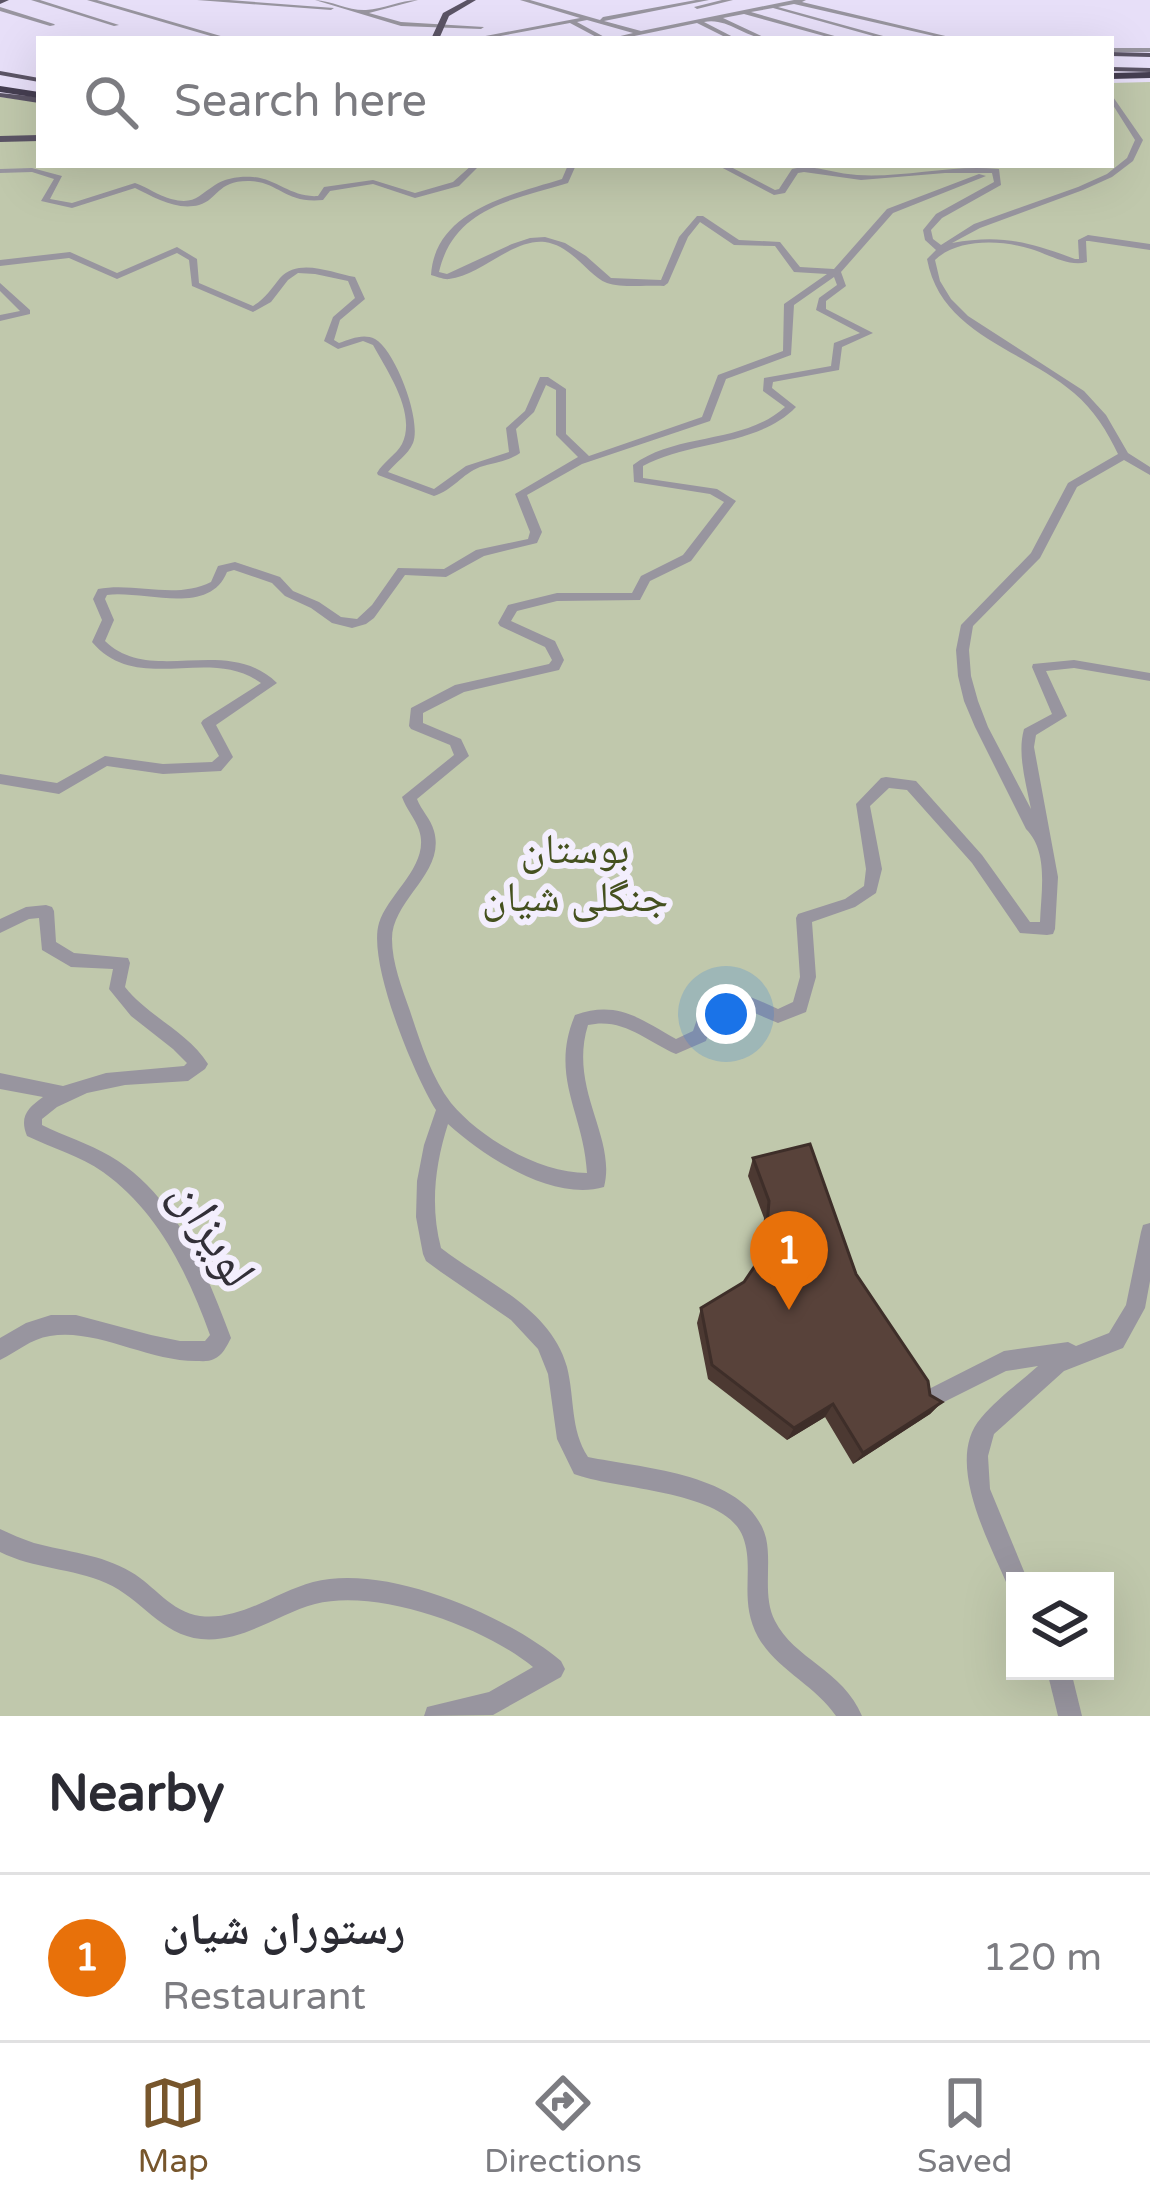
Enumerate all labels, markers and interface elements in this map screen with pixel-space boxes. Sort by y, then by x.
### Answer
search box [36,36,1114,168]
icon: search [78,69,144,135]
text: Search here [174,75,427,129]
park label: بوستان جنگلی شیان [482,824,668,923]
your location [696,984,756,1044]
street label: لویزان [157,1168,269,1298]
pin: 1 [750,1211,828,1310]
map controls [1006,1572,1114,1680]
button: layers [1006,1572,1114,1680]
text: Nearby [48,1763,225,1825]
text: رستوران شیان [162,1903,405,1957]
text: 1 [75,1934,99,1981]
text: 120 m [983,1934,1102,1981]
text: Restaurant [162,1973,366,2020]
tab: Map [138,2070,209,2181]
tab: Directions [484,2070,642,2181]
tab: Saved [917,2070,1012,2181]

